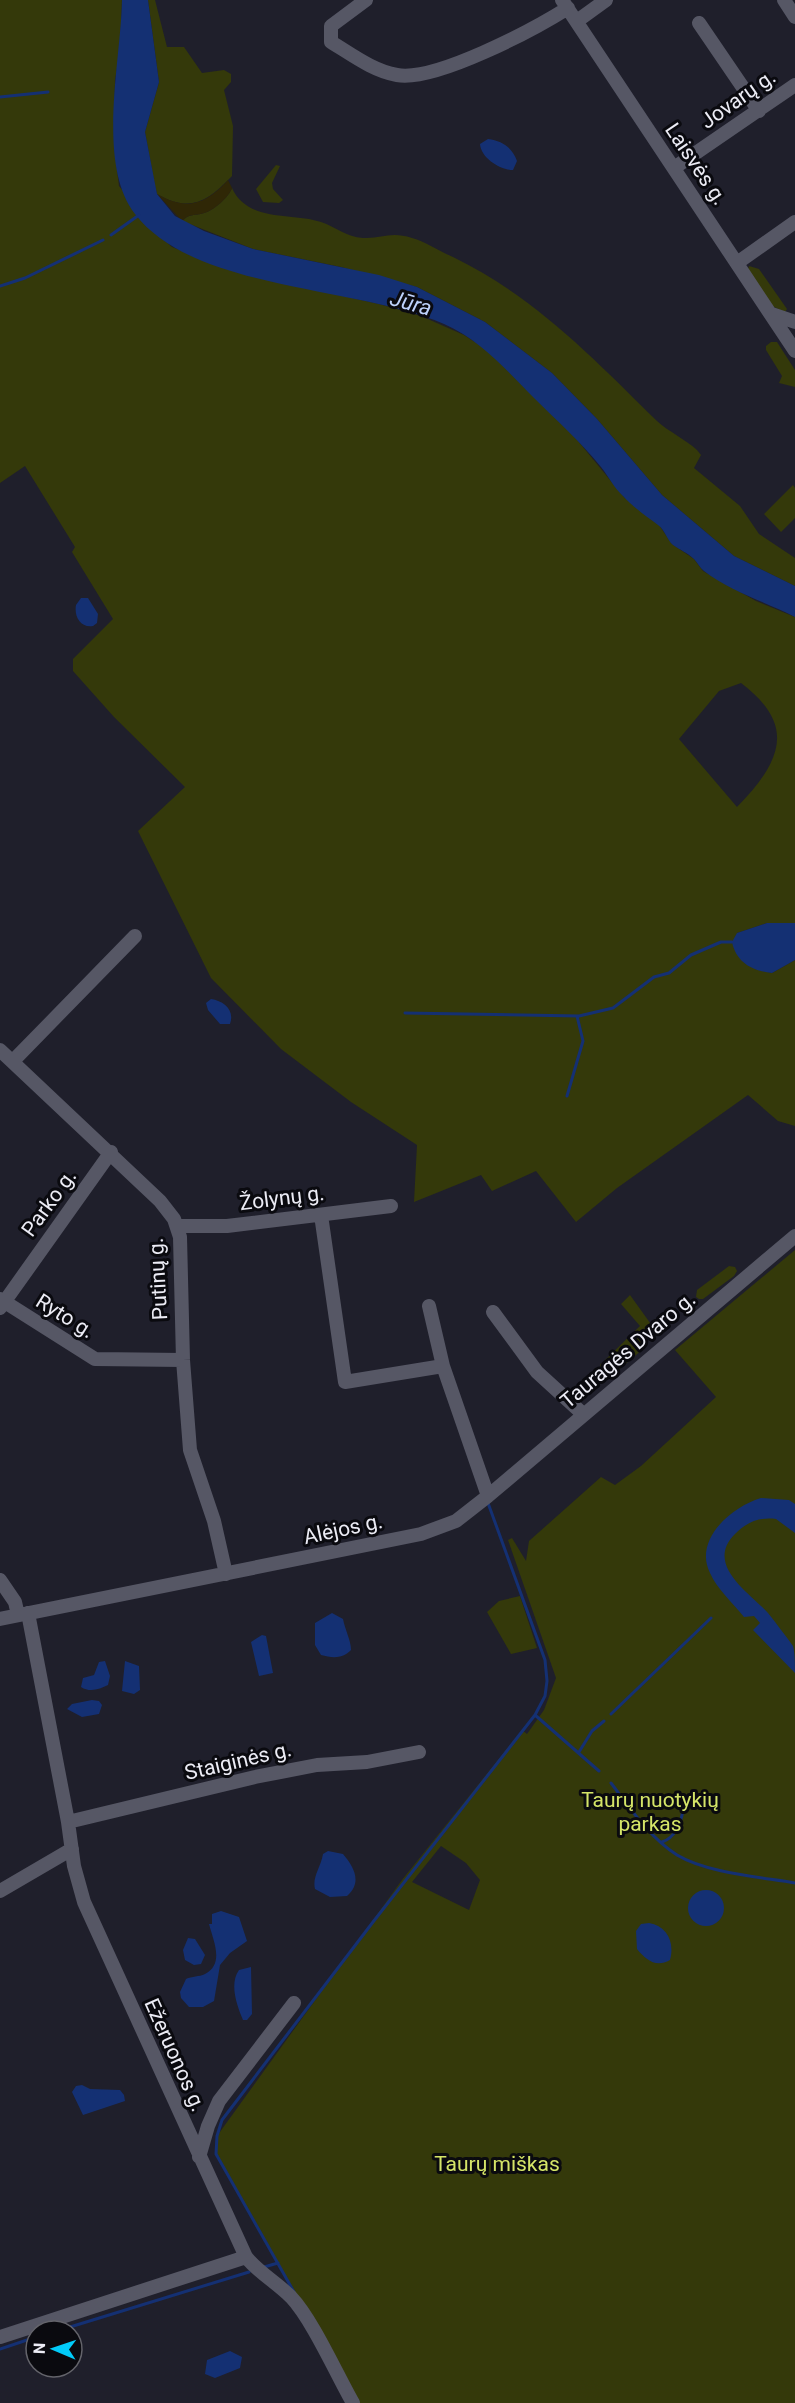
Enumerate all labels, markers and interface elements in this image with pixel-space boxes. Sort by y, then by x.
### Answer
street label: Jovarų g. [696,64,780,134]
street label: Laisvės g. [660,119,732,209]
water label: Jūra [387,285,435,321]
street label: Parko g. [17,1165,81,1241]
street label: Žolynų g. [238,1181,326,1215]
street label: Putinų g. [144,1237,172,1321]
street label: Tauragės Dvaro g. [556,1287,700,1413]
street label: Ryto g. [31,1289,99,1343]
street label: Alėjos g. [301,1509,385,1549]
street label: Staiginės g. [182,1737,294,1785]
park label: Taurų nuotykių parkas [581,1788,719,1836]
street label: Ežeruonos g. [139,1995,211,2115]
park label: Taurų miškas [434,2152,560,2176]
north arrow [24,2319,84,2379]
text: N [30,2343,49,2354]

